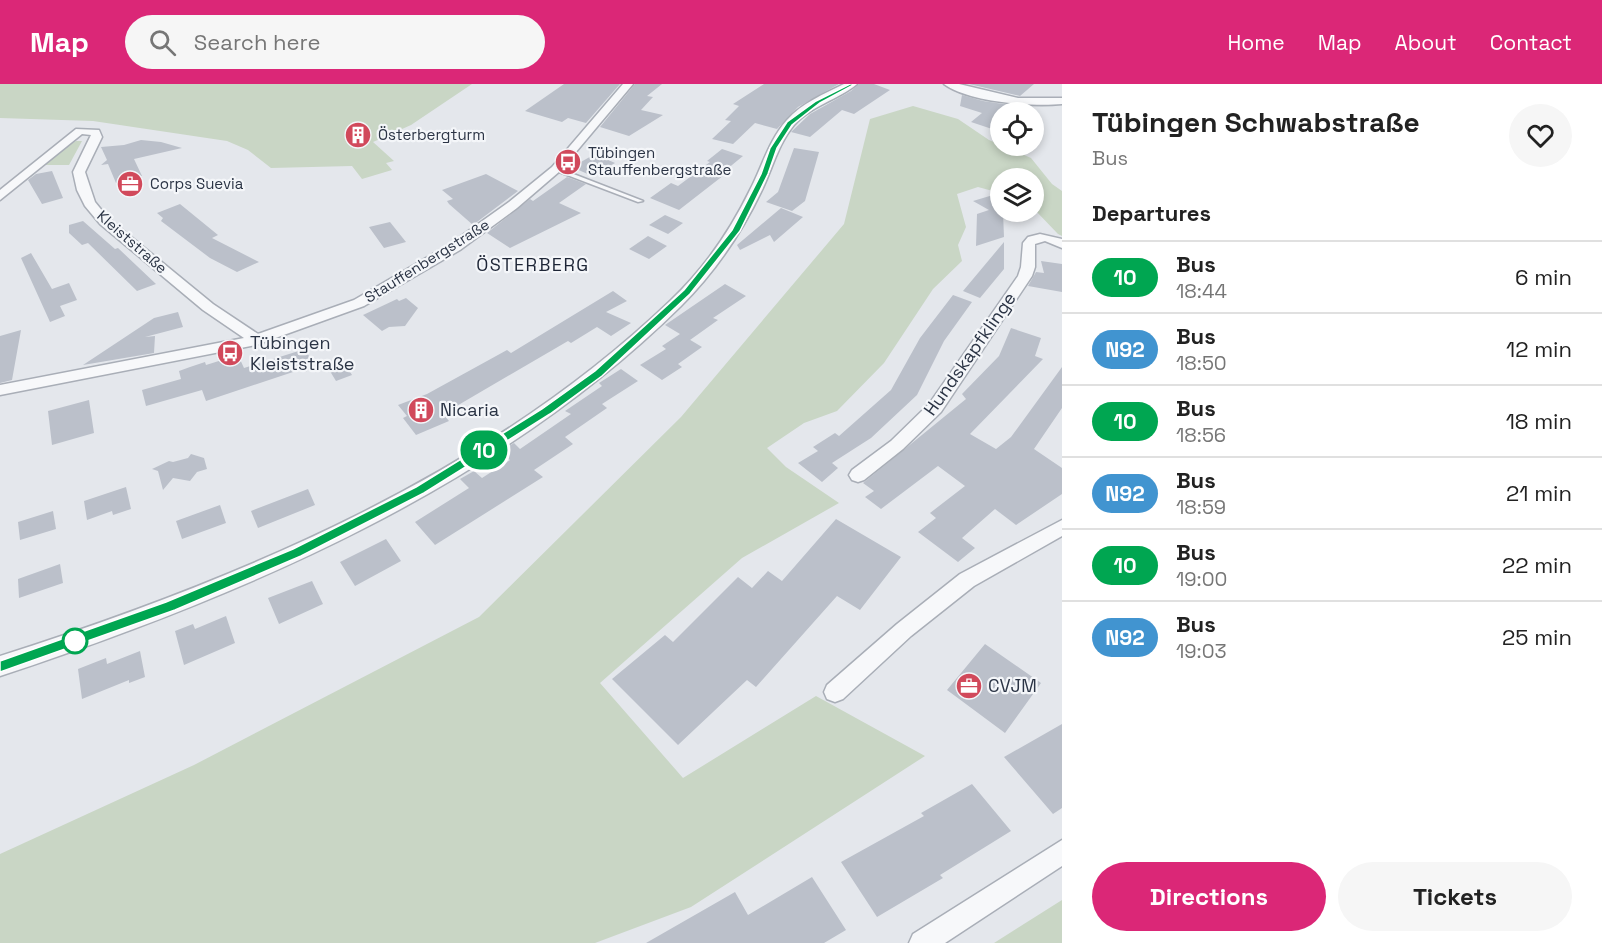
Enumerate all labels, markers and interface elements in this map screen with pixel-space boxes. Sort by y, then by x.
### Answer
search box [125,15,545,69]
text: Map [30,24,89,60]
icon: search [146,26,179,59]
text: Search here [194,28,321,56]
text: Home [1227,29,1285,56]
text: Map [1318,29,1362,56]
text: About [1395,29,1457,56]
text: Contact [1490,29,1572,56]
map controls [990,102,1044,222]
button: locate [990,102,1044,156]
text: Tübingen Schwabstraße [1092,104,1420,140]
button: heart [1509,104,1572,167]
building icon: Österbergturm [343,120,373,150]
place label: Österbergturm [378,125,485,144]
place label: Tübingen Stauffenbergstraße [588,143,731,179]
text: Bus [1092,145,1128,171]
bus stop icon: Tübingen Stauffenbergstraße [553,147,583,177]
button: layers [990,168,1044,222]
office icon: Corps Suevia [115,169,145,199]
place label: Corps Suevia [150,174,244,193]
text: Departures [1092,199,1211,227]
street label: Kleiststraße [93,206,171,277]
street label: Stauffenbergstraße [361,214,493,307]
text: Bus [1176,250,1216,278]
district label: ÖSTERBERG [476,253,590,276]
text: 6 min [1515,263,1572,291]
text: 10 [1113,264,1137,291]
text: 18:44 [1176,278,1227,304]
street label: Hundskapfklinge [918,287,1021,420]
text: Bus [1176,322,1216,350]
place label: Tübingen Kleiststraße [250,331,354,375]
text: 12 min [1506,335,1572,363]
text: N92 [1105,336,1145,363]
bus stop icon: Tübingen Kleiststraße [215,338,245,368]
text: 18:50 [1176,350,1227,376]
text: Bus [1176,394,1216,422]
building icon: Nicaria [406,395,436,425]
place label: Nicaria [440,398,499,421]
text: 18 min [1506,407,1572,435]
text: 10 [1113,408,1137,435]
text: 18:56 [1176,422,1226,448]
line badge: 10 [457,430,511,470]
text: 10 [472,437,496,464]
text: Bus [1176,466,1216,494]
text: 21 min [1506,479,1572,507]
text: N92 [1105,480,1145,507]
text: 18:59 [1176,494,1226,520]
text: Bus [1176,538,1216,566]
text: 22 min [1502,551,1572,579]
text: 10 [1113,552,1137,579]
text: 19:00 [1176,566,1227,592]
text: Bus [1176,610,1216,638]
text: 25 min [1502,623,1572,651]
text: N92 [1105,624,1145,651]
unlabelled marker [62,628,88,654]
text: 19:03 [1176,638,1227,664]
office icon: CVJM [954,671,984,701]
place label: CVJM [988,674,1037,697]
button: Directions [1092,862,1326,931]
button: Tickets [1338,862,1572,931]

